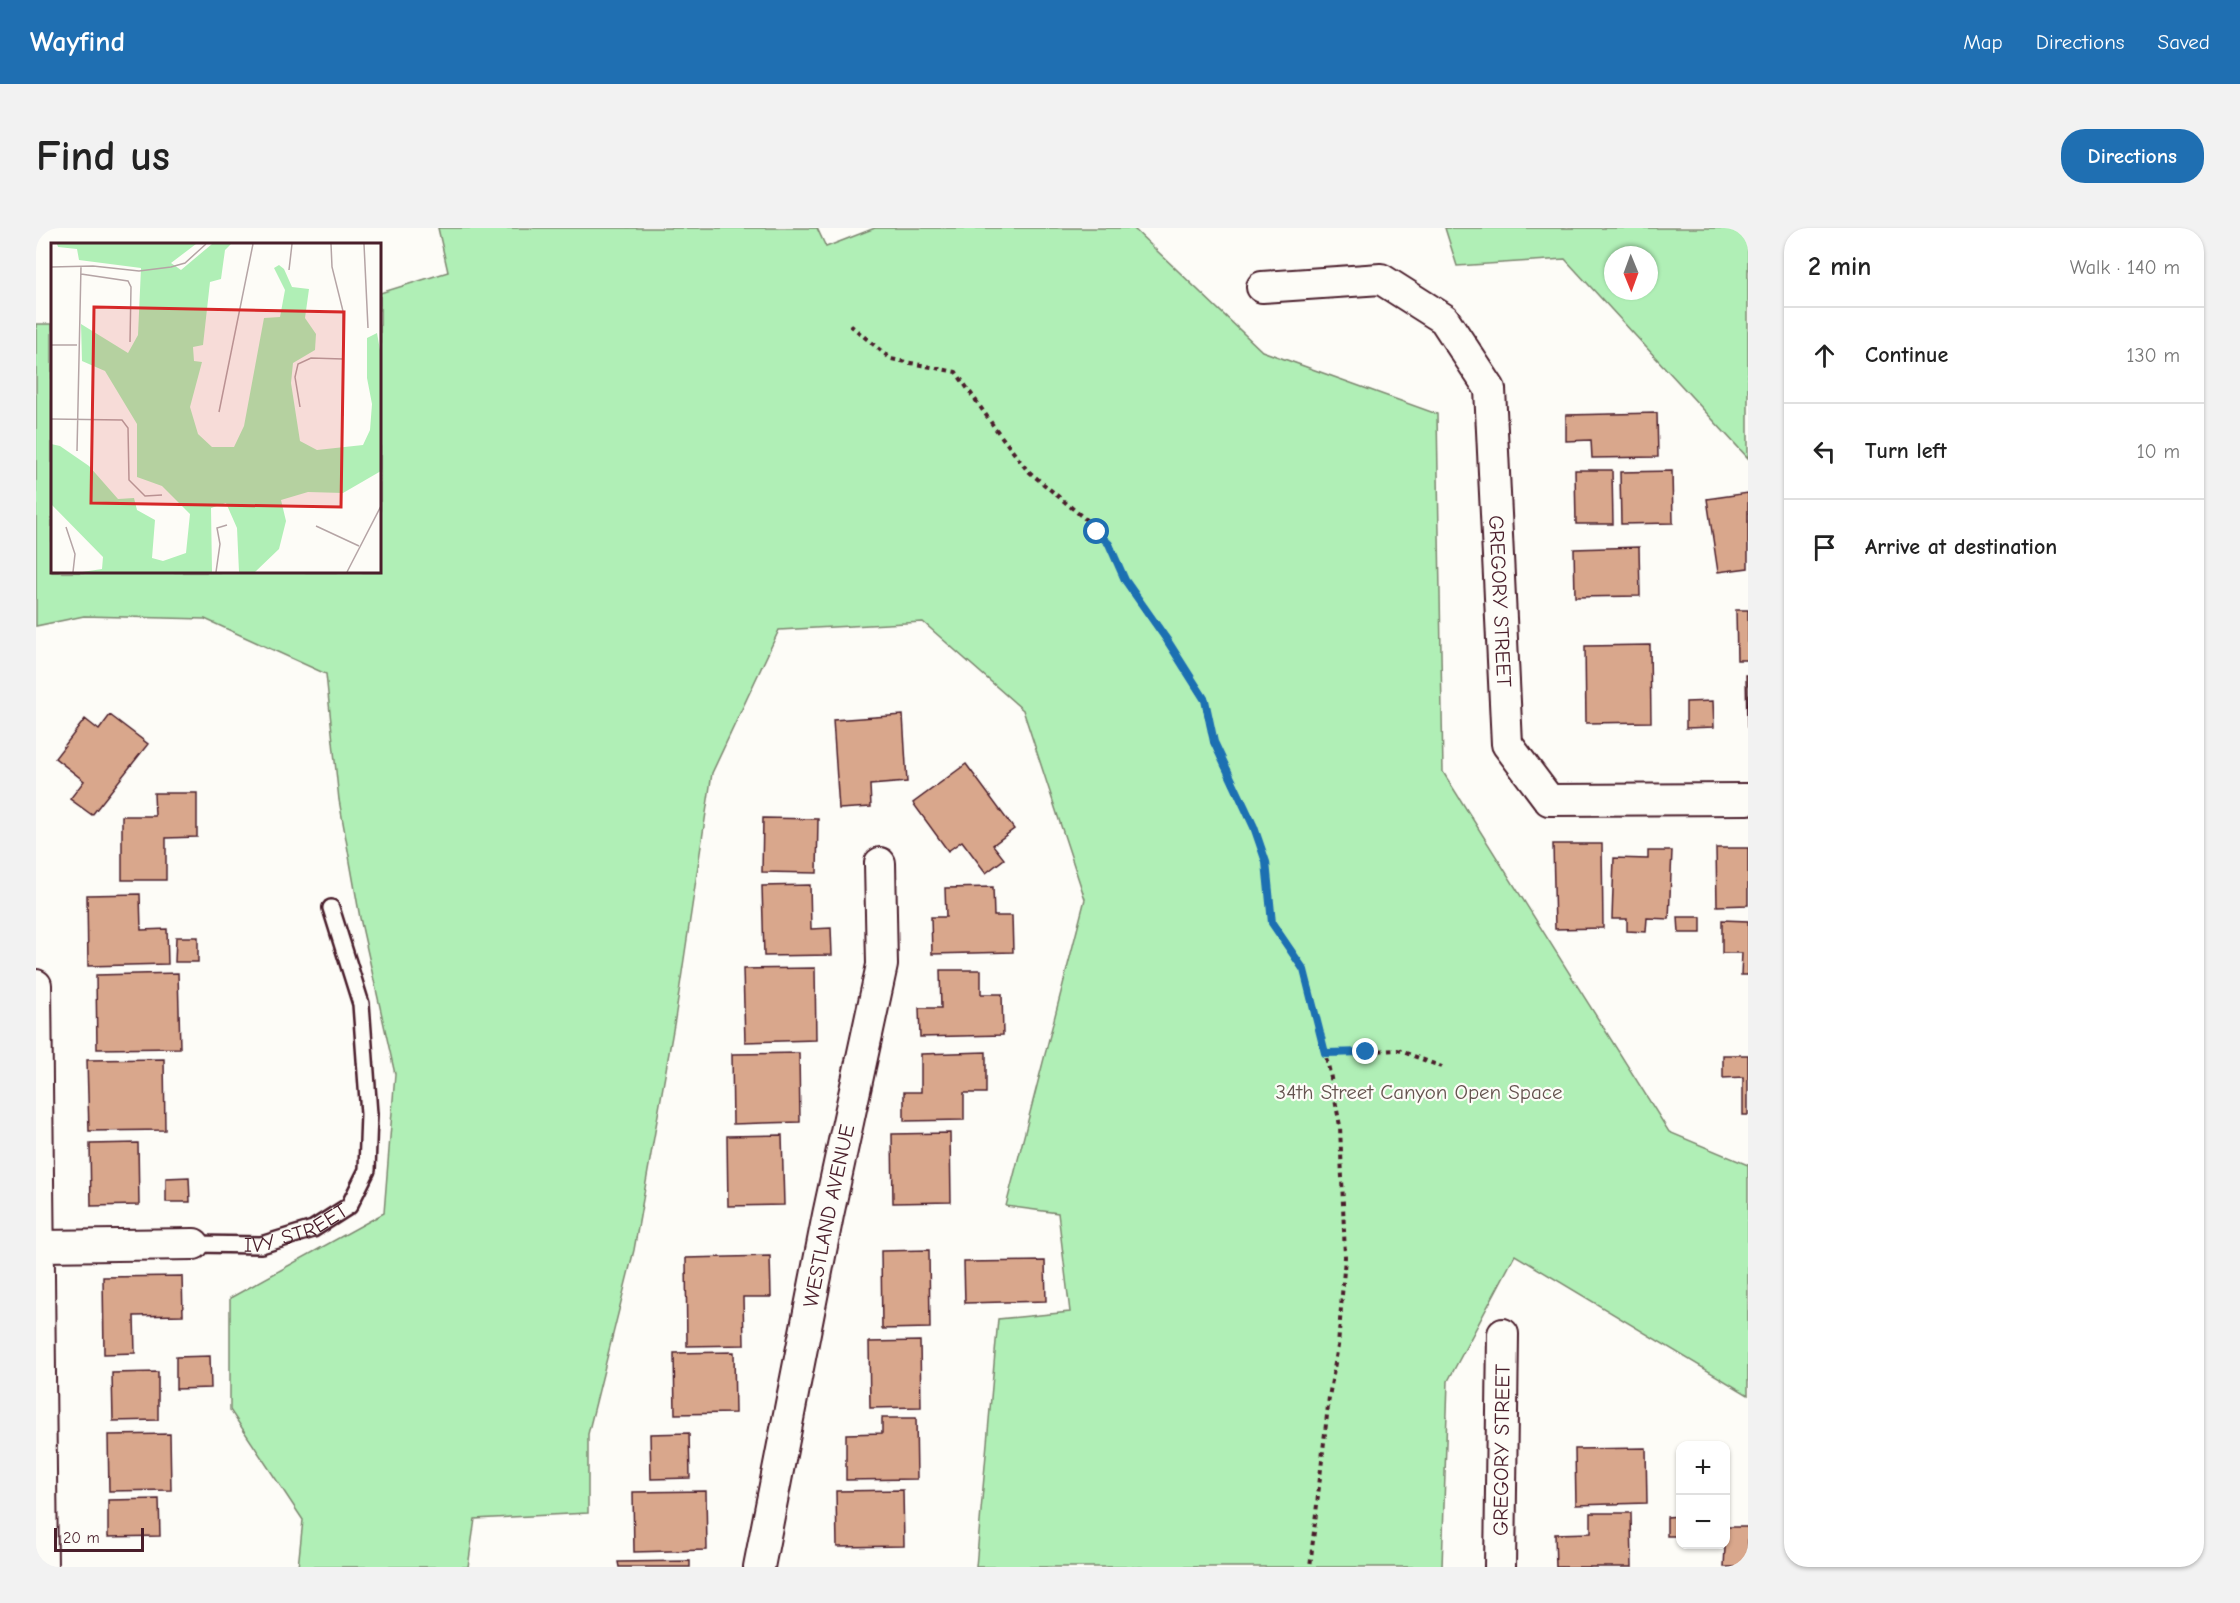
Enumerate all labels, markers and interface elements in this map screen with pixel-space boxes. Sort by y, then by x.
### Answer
text: Wayfind [30,26,125,58]
text: Map [1963,30,2003,54]
text: Directions [2036,30,2125,54]
text: Saved [2158,30,2210,54]
button: Directions [2061,129,2204,183]
text: Find us [36,132,170,181]
inset map [51,243,381,573]
north arrow [1604,246,1658,300]
text: 2 min [1808,252,1871,282]
text: Walk · 140 m [2070,256,2180,279]
icon: ahead [1808,339,1841,372]
text: Continue [1865,342,1948,368]
text: 130 m [2127,344,2180,367]
icon: left [1808,435,1841,468]
text: Turn left [1865,438,1947,464]
text: 10 m [2137,440,2180,463]
street label: GREGORY STREET [1484,515,1516,688]
route start [1083,518,1109,544]
icon: arrive [1808,531,1841,564]
text: Arrive at destination [1865,534,2057,560]
route end [1352,1038,1378,1064]
park label: 34th Street Canyon Open Space [1276,1080,1562,1104]
street label: WESTLAND AVENUE [798,1122,859,1309]
street label: IVY STREET [244,1198,352,1257]
street label: GREGORY STREET [1488,1364,1515,1536]
map controls [1676,1441,1730,1549]
button: + [1676,1441,1730,1495]
button: − [1676,1495,1730,1549]
scale bar [54,1525,144,1552]
text: 20 m [63,1529,100,1547]

